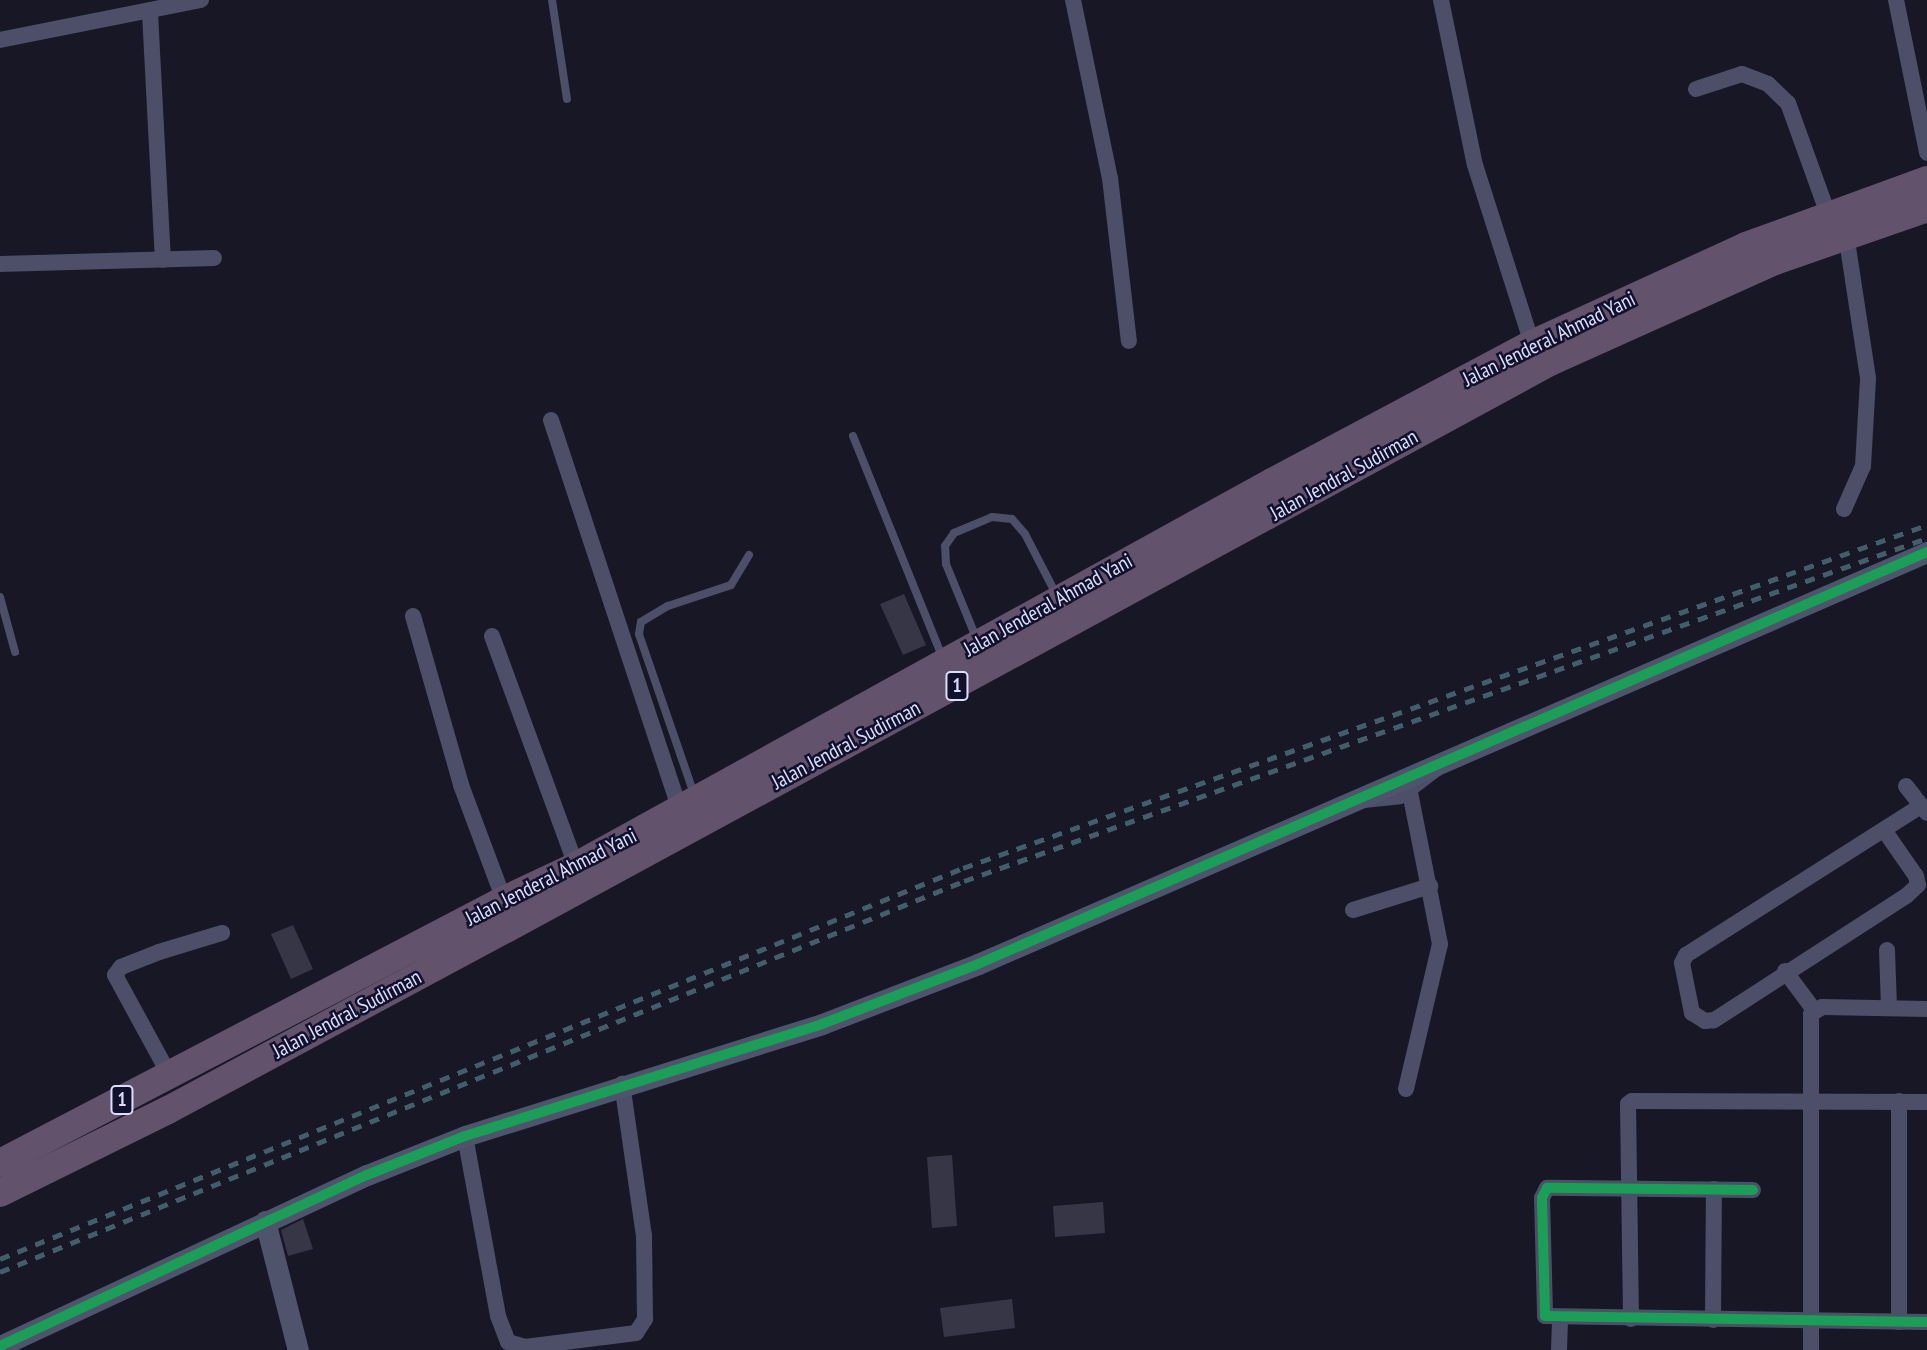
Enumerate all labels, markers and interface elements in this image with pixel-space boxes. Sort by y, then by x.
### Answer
street label: Jalan Jenderal Ahmad Yani [1458,286,1640,392]
street label: Jalan Jendral Sudirman [1266,424,1422,526]
street label: Jalan Jenderal Ahmad Yani [959,548,1137,662]
road number: 1 [945,670,969,702]
street label: Jalan Jendral Sudirman [767,695,925,795]
street label: Jalan Jenderal Ahmad Yani [461,823,641,931]
street label: Jalan Jendral Sudirman [268,964,426,1064]
road number: 1 [110,1084,134,1116]

